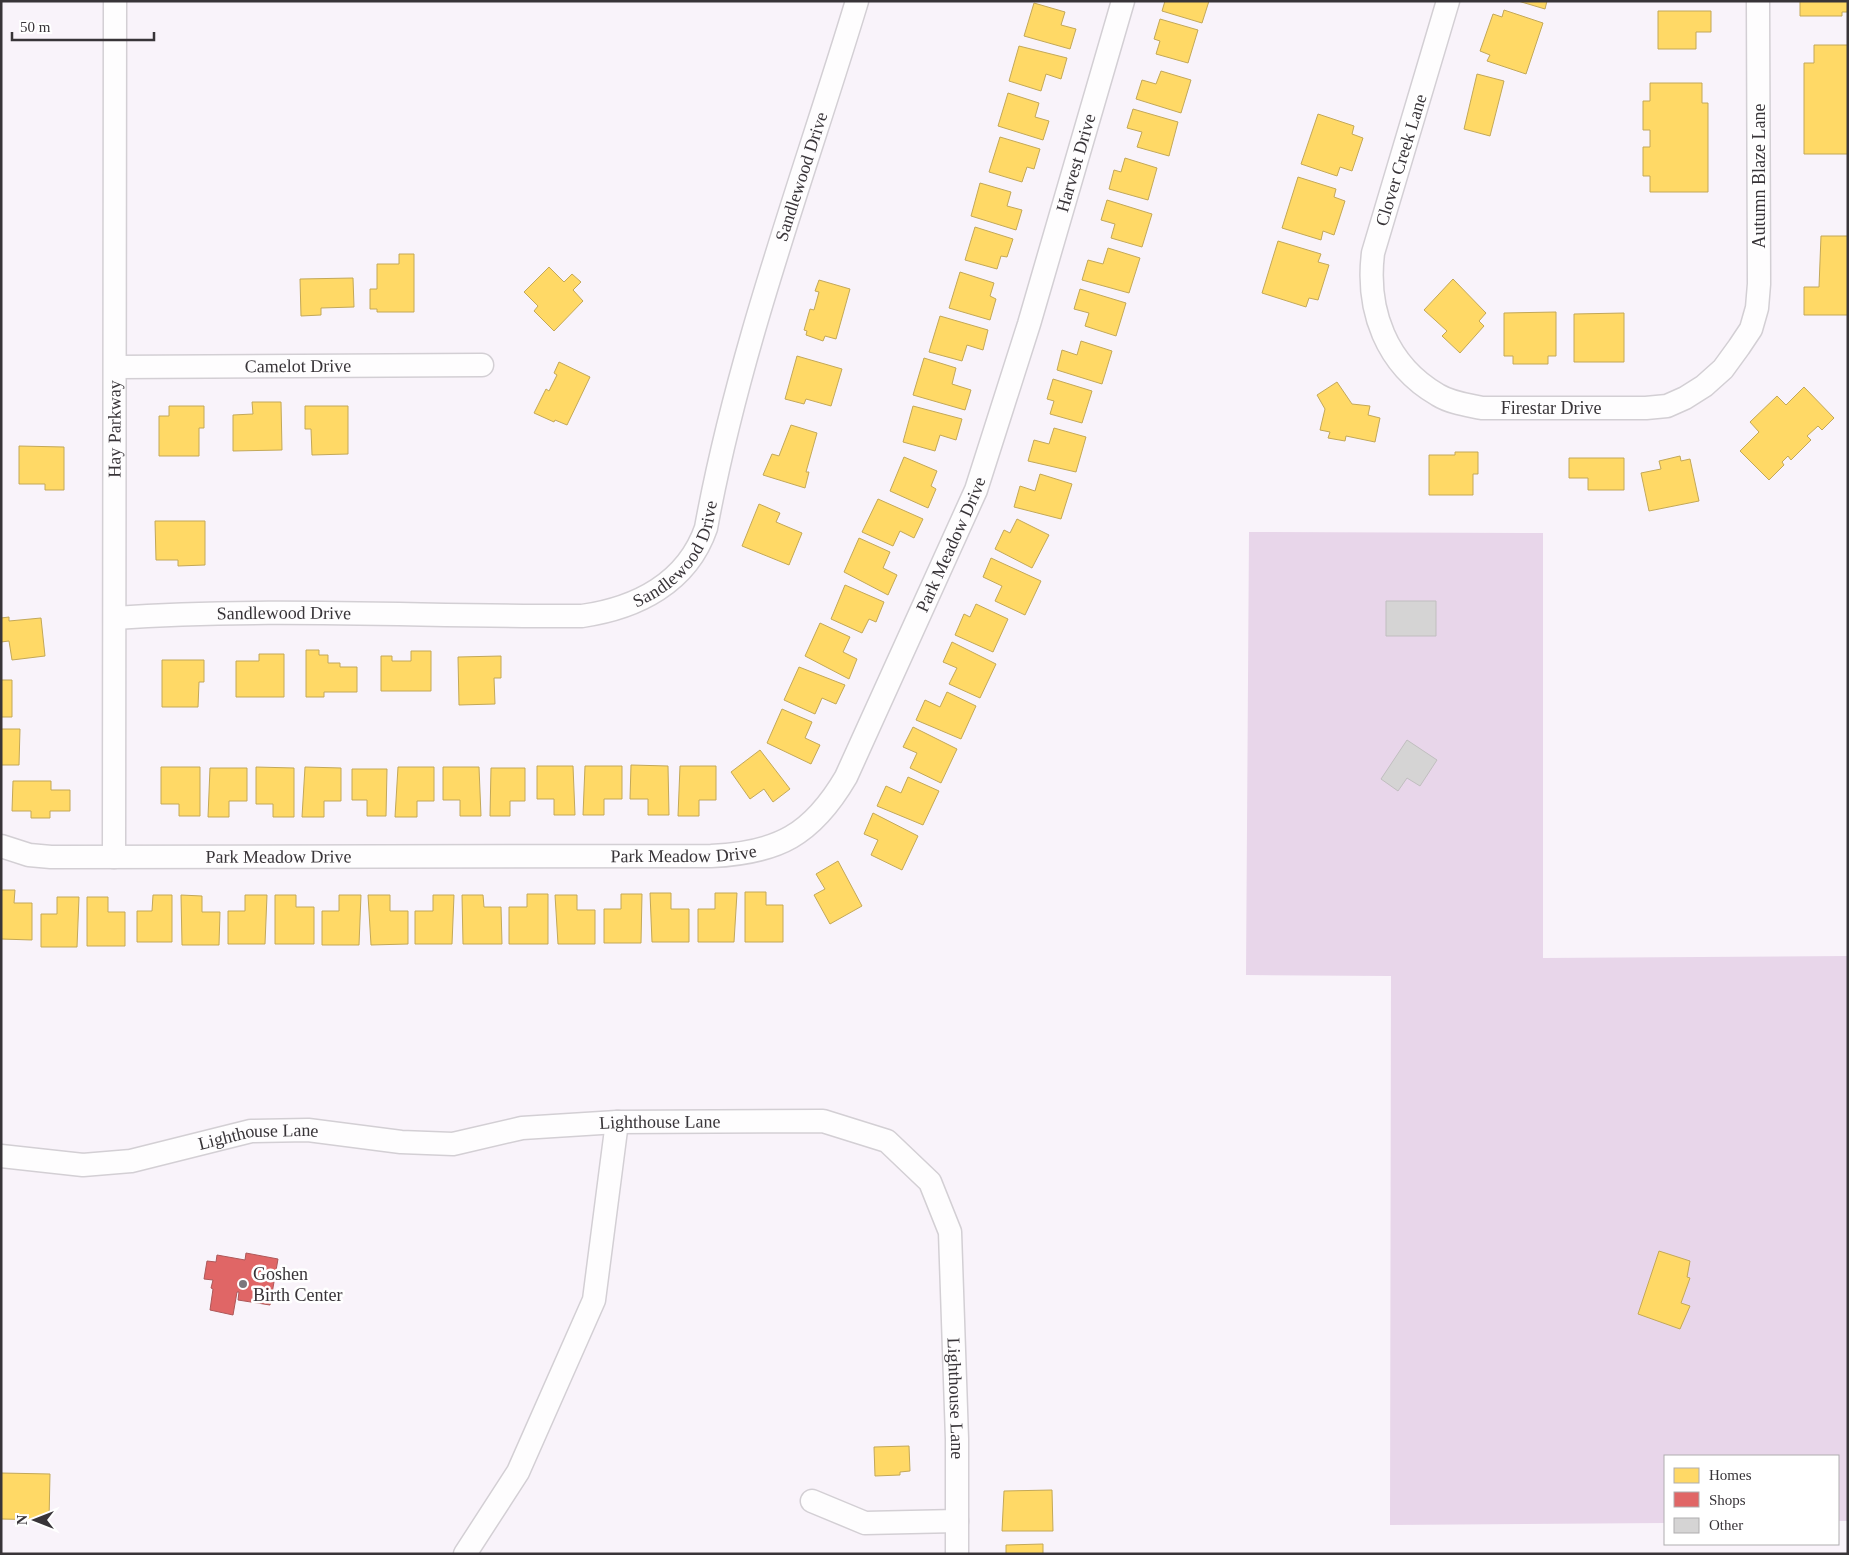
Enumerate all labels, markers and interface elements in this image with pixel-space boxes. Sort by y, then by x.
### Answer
scale bar [12,10,155,42]
text: 50 m [20,19,51,35]
street label: Clover Creek Lane [1371,92,1431,228]
street label: Autumn Blaze Lane [1749,104,1769,248]
street label: Sandlewood Drive [771,109,831,244]
street label: Harvest Drive [1052,111,1100,214]
street label: Camelot Drive [245,356,351,376]
street label: Hay Parkway [104,380,125,478]
street label: Firestar Drive [1501,398,1601,418]
street label: Park Meadow Drive [912,474,990,615]
street label: Sandlewood Drive [630,499,721,611]
street label: Sandlewood Drive [216,603,351,623]
street label: Park Meadow Drive [610,841,758,866]
street label: Park Meadow Drive [205,847,352,867]
street label: Lighthouse Lane [598,1111,721,1133]
street label: Lighthouse Lane [196,1120,320,1154]
place label: Goshen Birth Center [253,1264,342,1305]
marker: Goshen Birth Center [237,1278,249,1290]
street label: Lighthouse Lane [944,1337,967,1459]
legend [1664,1455,1839,1545]
text: Homes [1709,1467,1752,1483]
text: Shops [1709,1492,1746,1508]
north arrow [10,1495,60,1545]
text: N [15,1515,30,1525]
text: Other [1709,1517,1743,1533]

